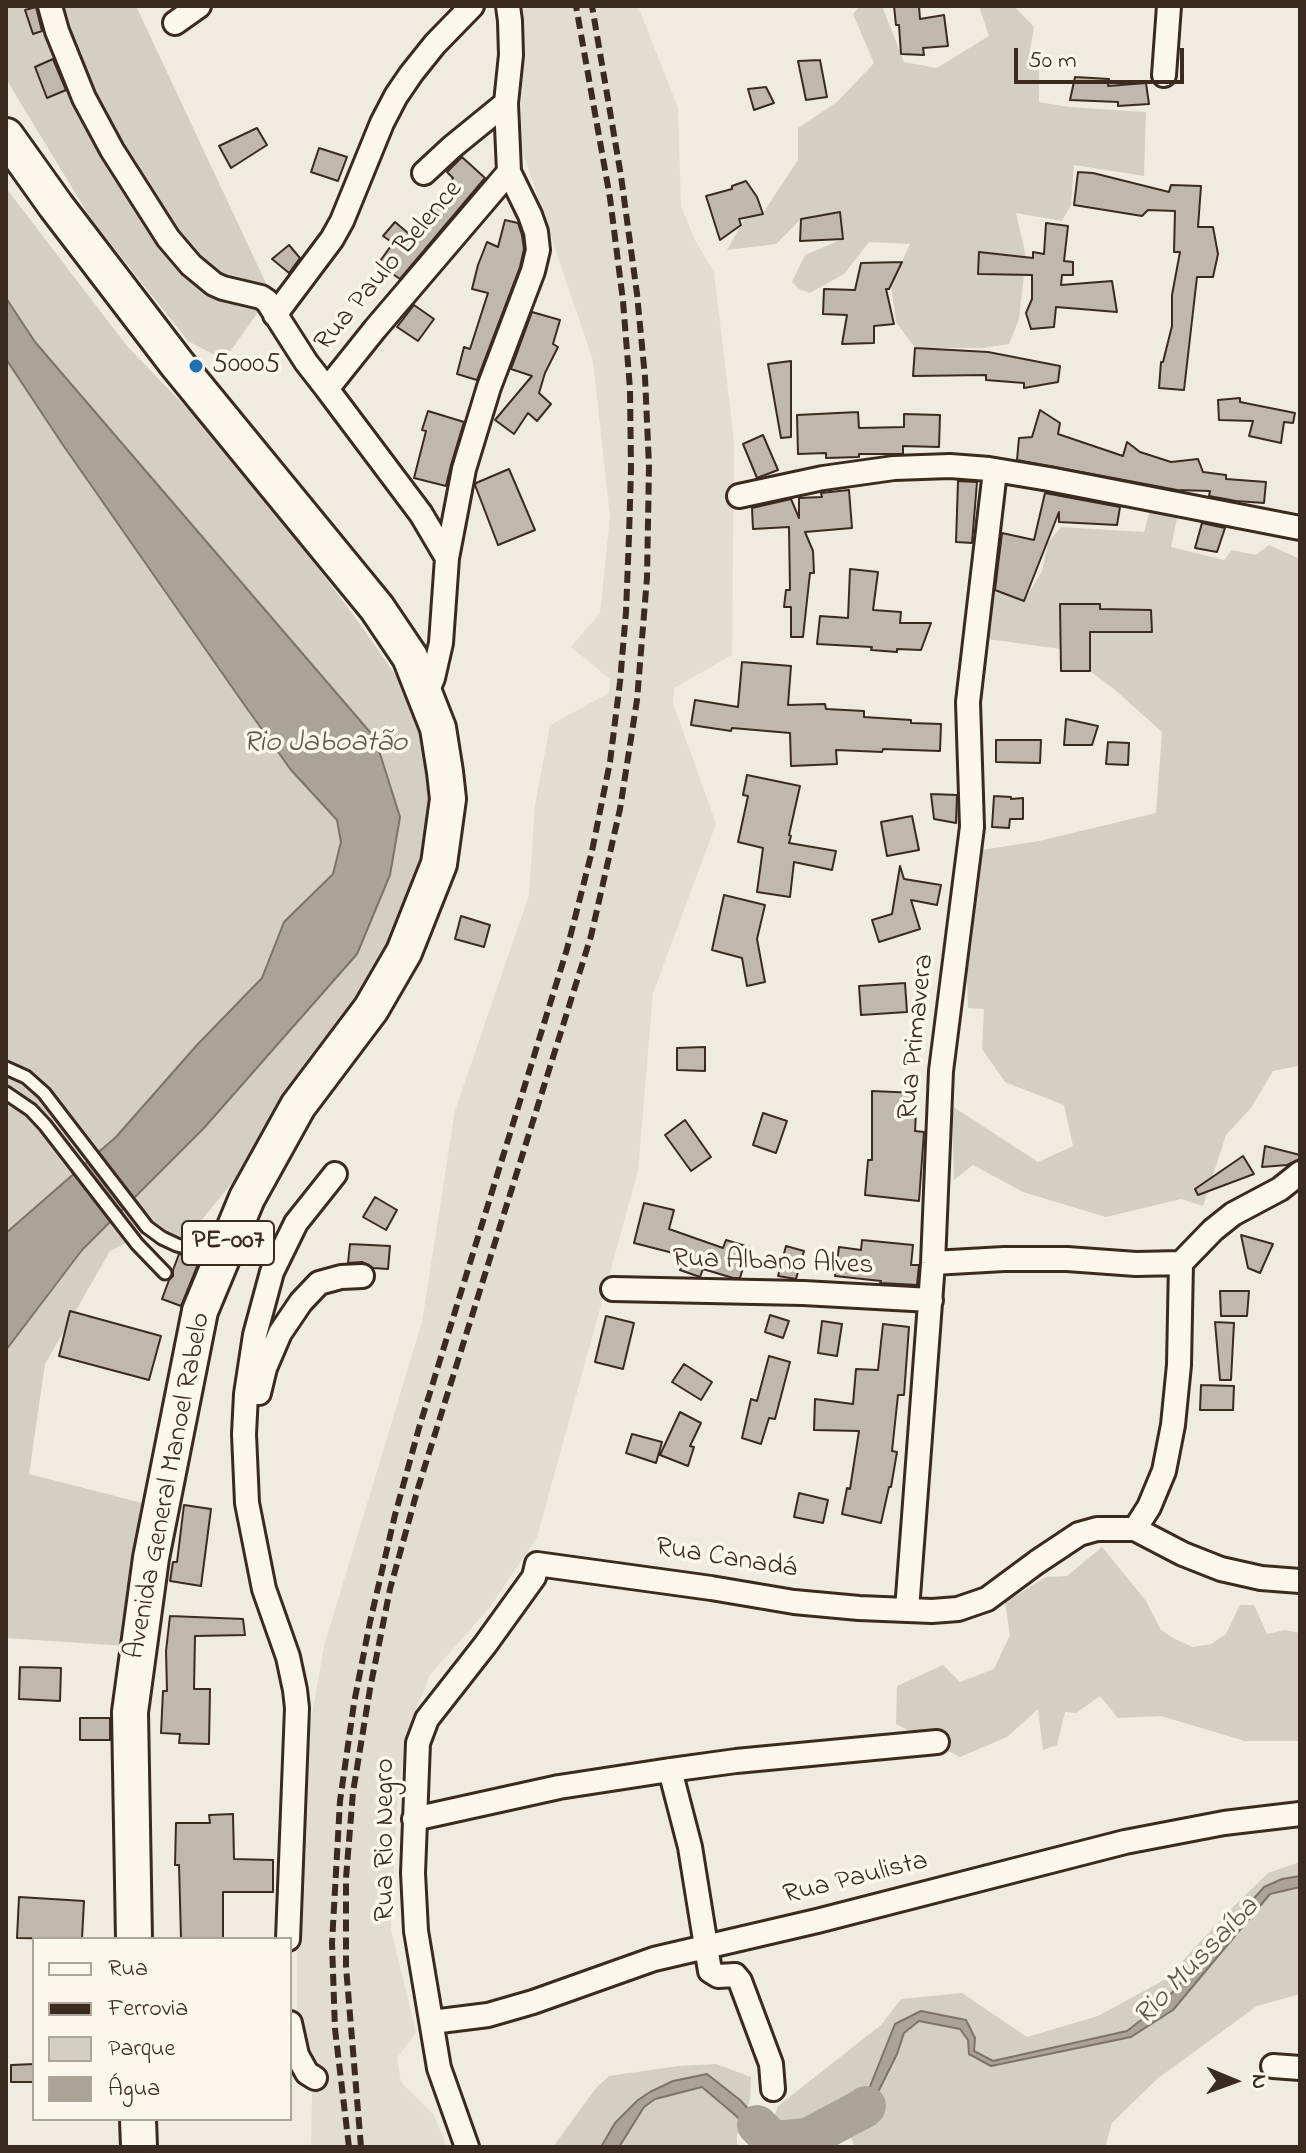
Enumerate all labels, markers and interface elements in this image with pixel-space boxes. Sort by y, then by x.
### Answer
scale bar [1018,32,1188,82]
text: 50 m [1028,44,1077,79]
street label: Rua Paulo Belence [309,175,471,359]
place label: 50005 [212,349,280,383]
marker: 50005 [187,357,205,375]
water label: Rio Jaboatão [243,727,407,763]
street label: Rua Primavera [893,952,943,1122]
road number: PE-007 [182,1221,274,1265]
street label: Rua Albano Alves [672,1244,874,1284]
street label: Avenida General Manoel Rabelo [120,1310,220,1662]
street label: Rua Canadá [653,1532,799,1588]
street label: Rua Rio Negro [370,1759,404,1921]
street label: Rua Paulista [780,1846,932,1914]
water label: Rio Mussaíba [1128,1891,1268,2035]
legend [32,1937,292,2121]
text: Rua [108,1952,148,1987]
text: Ferrovia [108,1992,188,2027]
text: Parque [108,2032,175,2067]
north arrow [1194,2041,1274,2121]
text: Água [108,2072,160,2107]
text: N [1242,2074,1274,2089]

